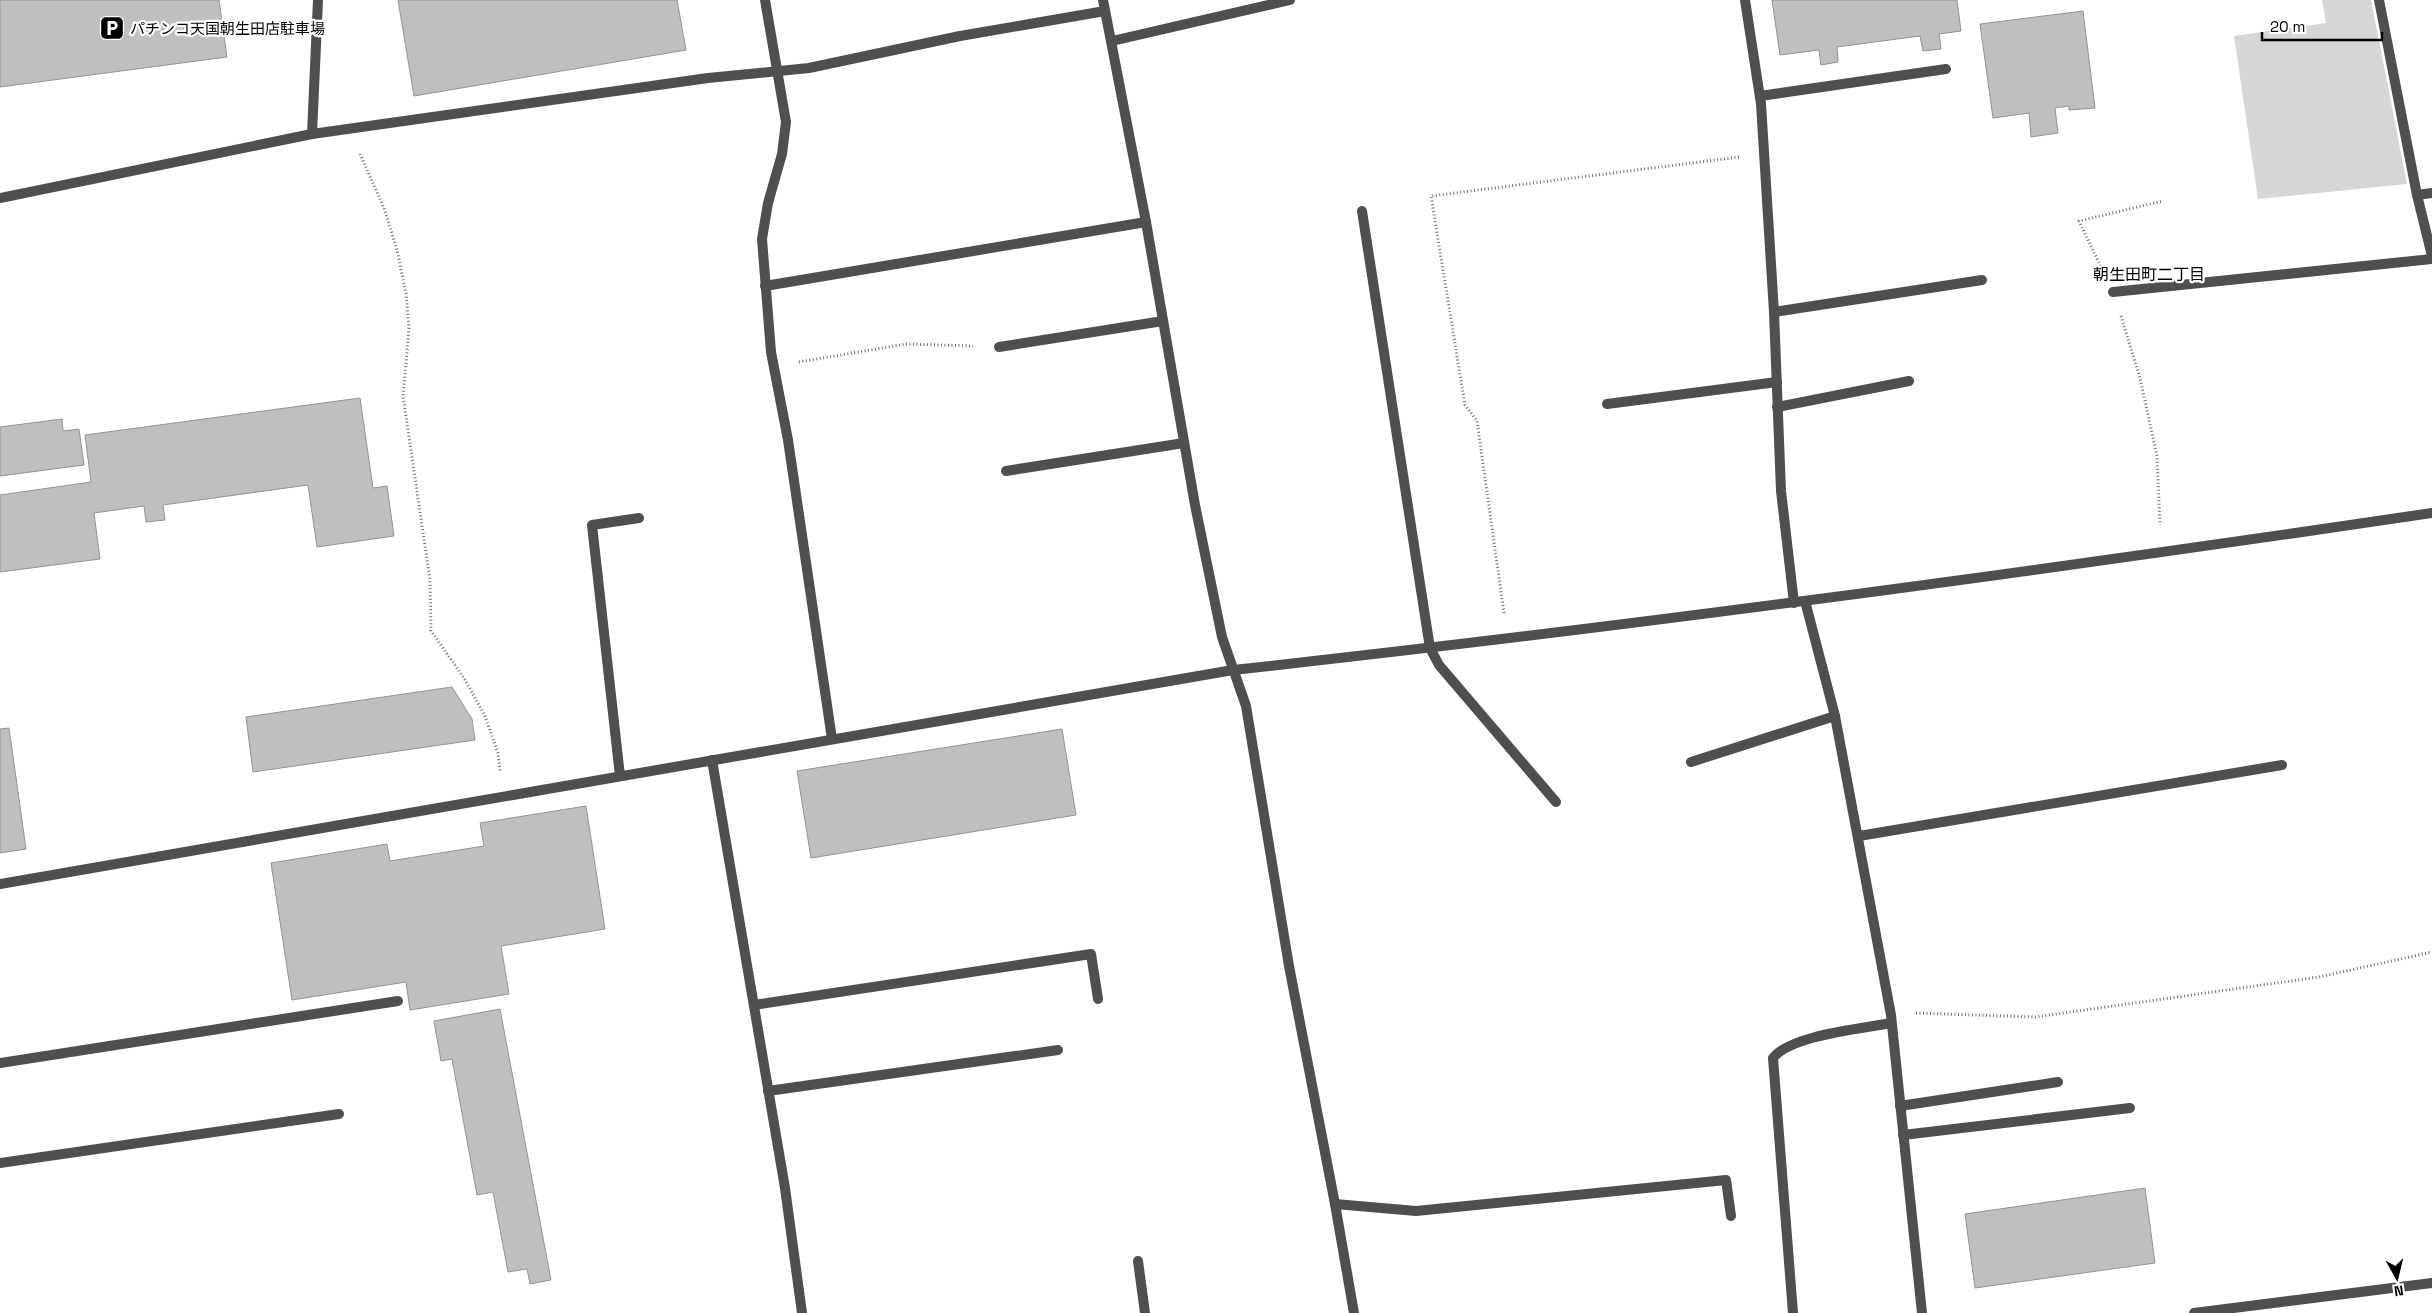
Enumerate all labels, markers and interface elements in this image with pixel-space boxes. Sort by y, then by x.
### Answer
scale bar [2262,10,2382,42]
parking icon: パチンコ天国朝生田店駐車場 [99,15,125,41]
text: 20 m [2270,17,2305,36]
place label: パチンコ天国朝生田店駐車場 [130,19,325,38]
district label: 朝生田町二丁目 [2093,264,2205,285]
north arrow [2372,1253,2422,1303]
text: N [2393,1281,2405,1300]

